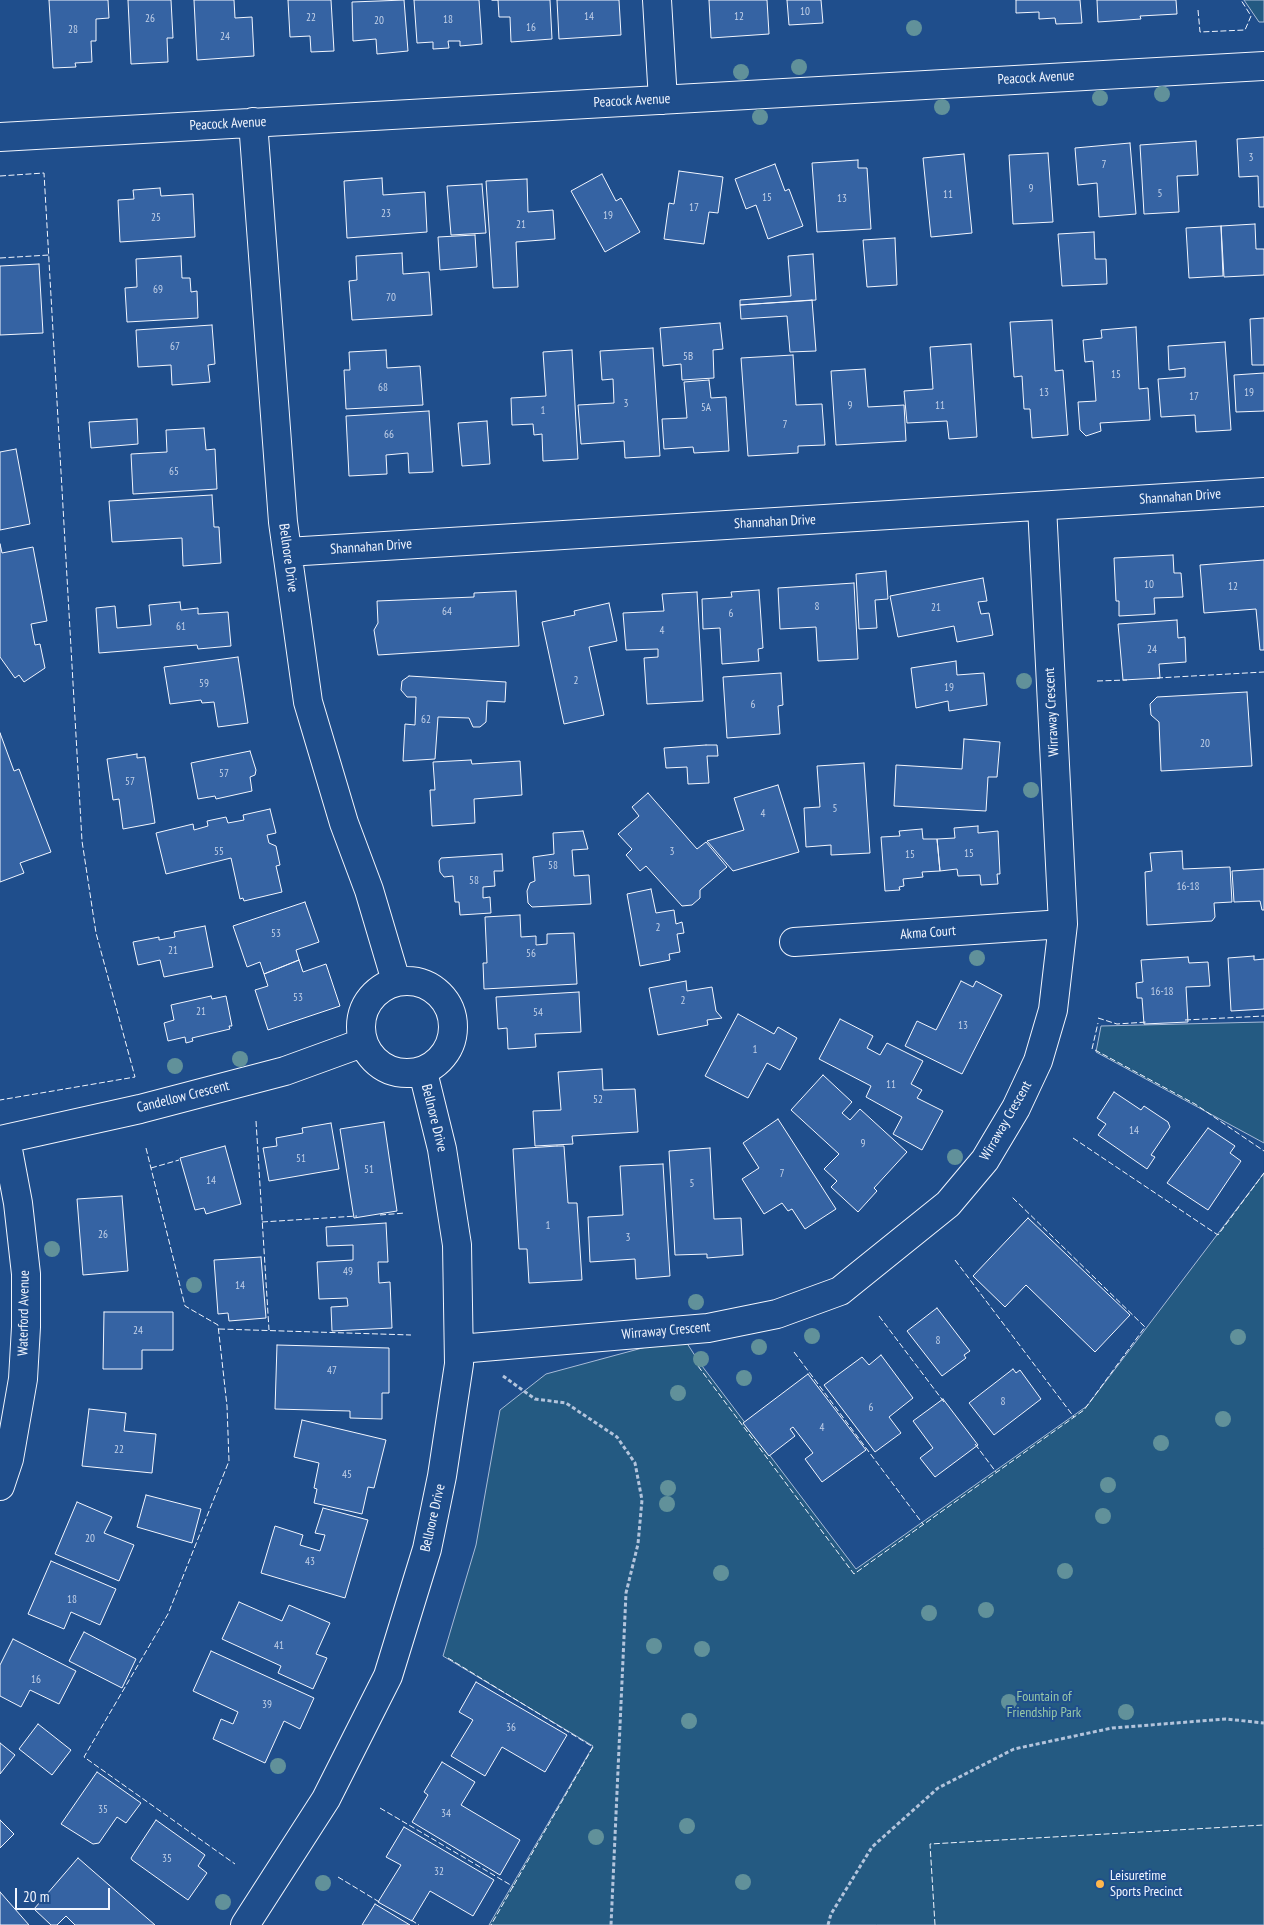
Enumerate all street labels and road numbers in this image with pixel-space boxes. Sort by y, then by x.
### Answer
street label: Peacock Avenue [997,68,1075,88]
street label: Peacock Avenue [593,91,671,111]
street label: Peacock Avenue [189,114,267,134]
street label: Shannahan Drive [1139,486,1221,508]
street label: Shannahan Drive [734,511,816,533]
street label: Bellnore Drive [275,523,301,593]
street label: Shannahan Drive [330,536,412,558]
street label: Wirraway Crescent [1041,667,1063,757]
street label: Akma Court [900,923,956,943]
street label: Candellow Crescent [135,1077,231,1117]
street label: Wirraway Crescent [976,1078,1036,1164]
street label: Bellnore Drive [417,1082,451,1154]
street label: Waterford Avenue [15,1270,33,1356]
street label: Wirraway Crescent [621,1319,711,1343]
street label: Bellnore Drive [417,1482,449,1554]

